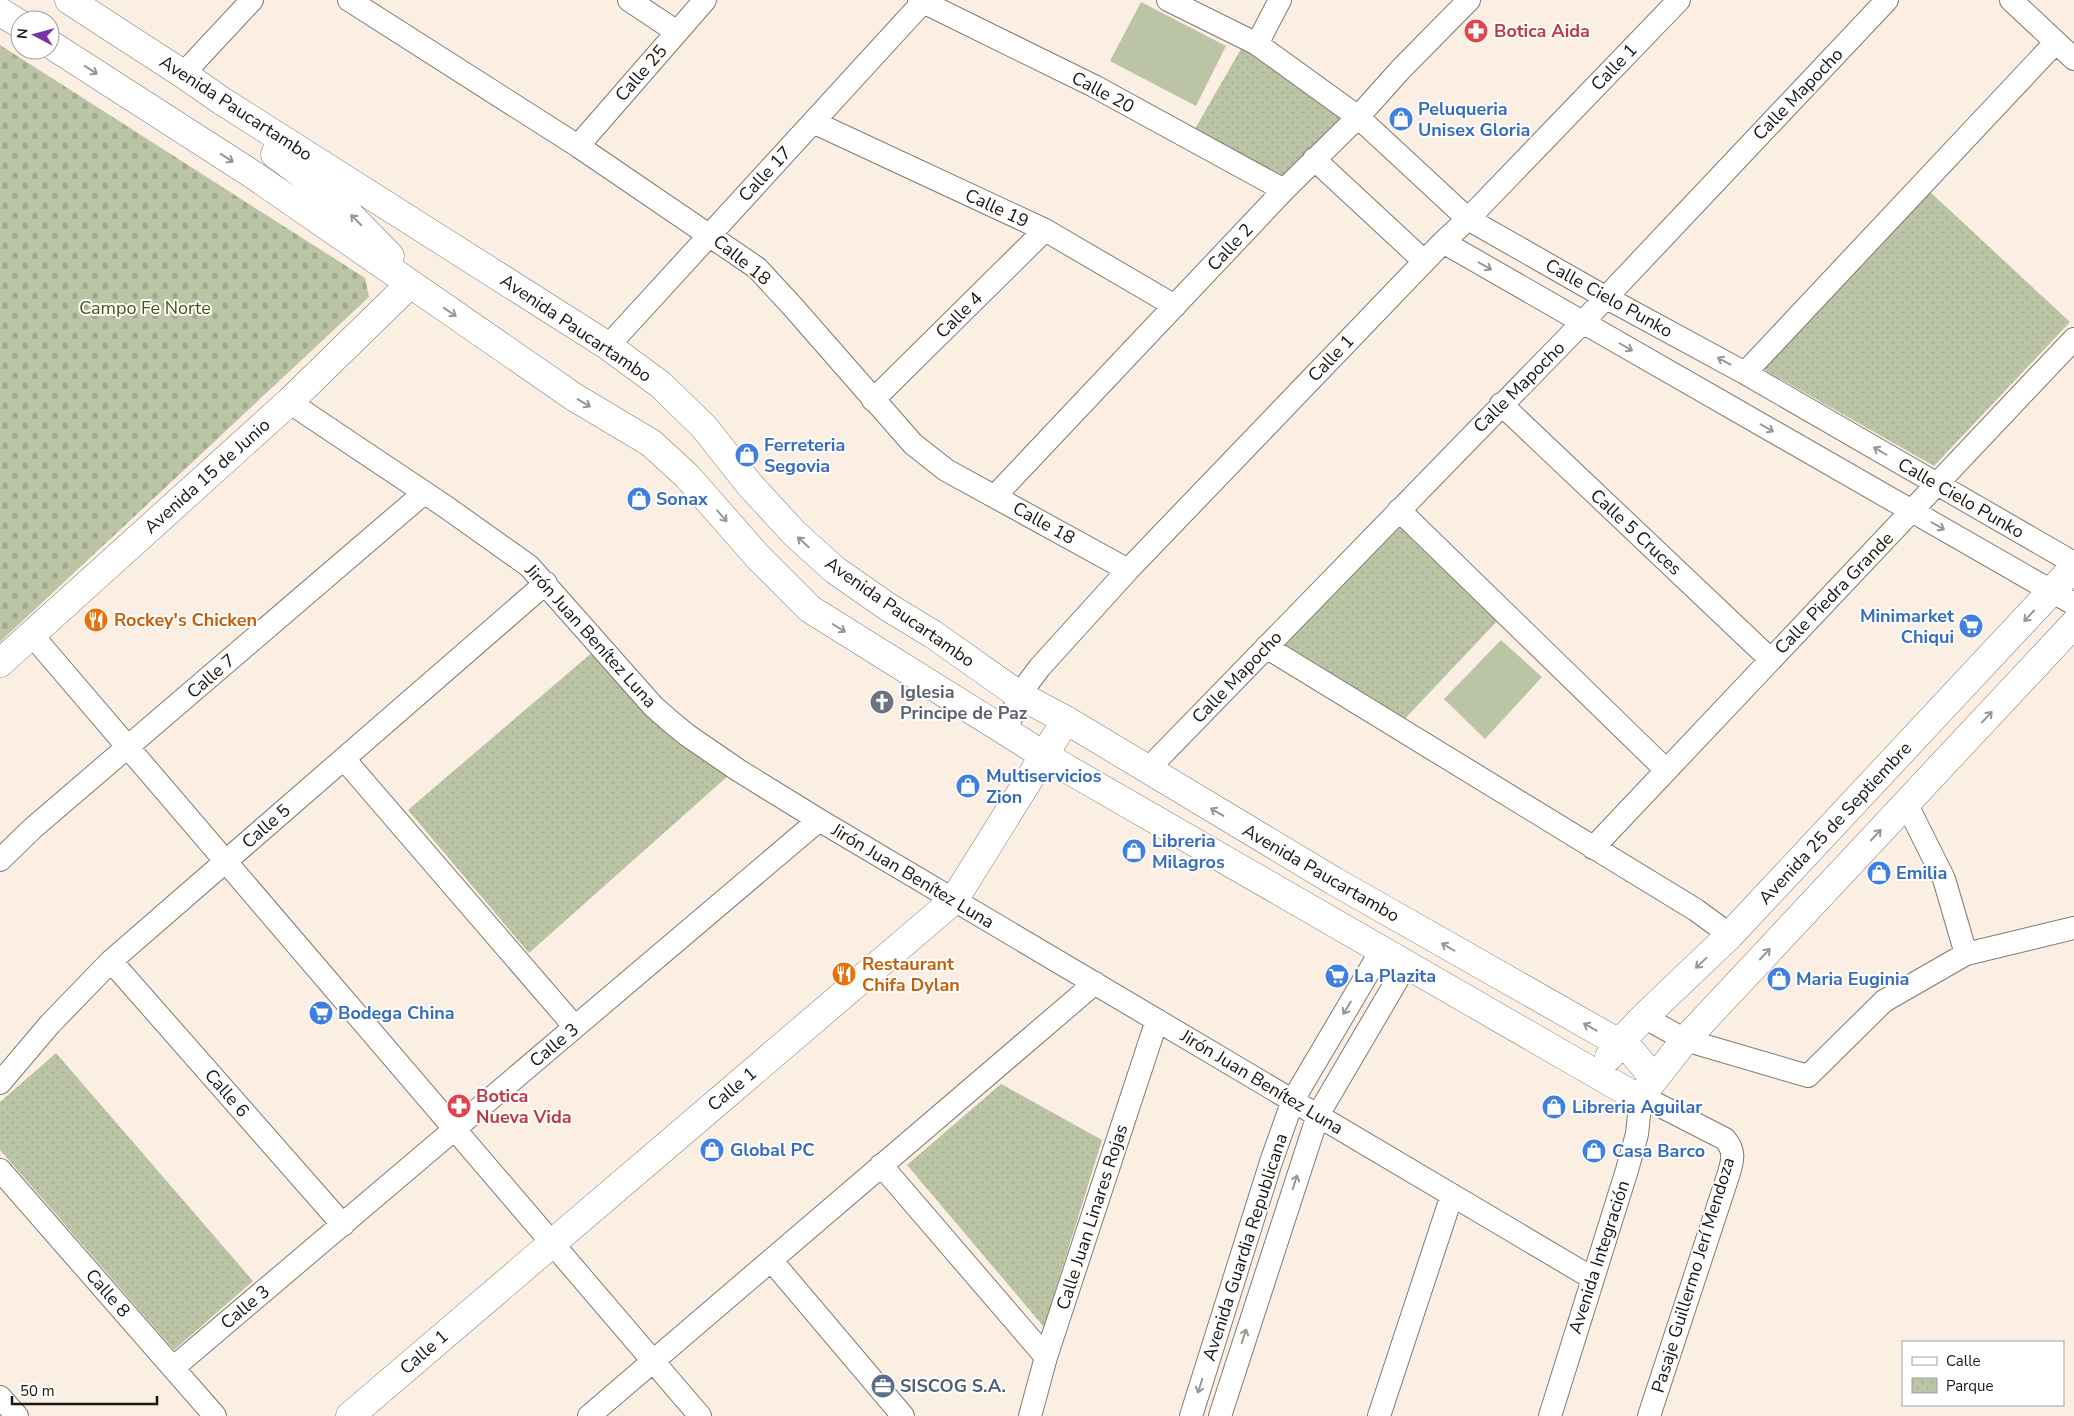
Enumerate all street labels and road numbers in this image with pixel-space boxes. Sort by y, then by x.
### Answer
street label: Calle 1 [1586,38,1642,96]
street label: Calle 25 [610,40,672,106]
street label: Calle Mapocho [1748,42,1848,146]
street label: Avenida Paucartambo [155,50,317,166]
street label: Calle 20 [1067,66,1139,118]
street label: Calle 17 [733,141,797,207]
street label: Calle 19 [961,183,1033,233]
street label: Calle 2 [1202,218,1258,276]
street label: Calle 18 [708,229,776,291]
street label: Calle Cielo Punko [1541,253,1677,343]
street label: Avenida Paucartambo [496,268,656,388]
street label: Calle 4 [930,286,988,344]
street label: Calle 1 [1303,329,1359,387]
street label: Calle Mapocho [1468,336,1570,438]
street label: Avenida 15 de Junio [139,413,275,539]
street label: Calle Cielo Punko [1893,452,2029,544]
street label: Calle 5 Cruces [1585,483,1687,581]
street label: Calle 18 [1009,496,1079,550]
street label: Calle Piedra Grande [1769,527,1899,659]
street label: Avenida Paucartambo [820,551,980,673]
street label: Jirón Juan Benítez Luna [519,558,662,713]
street label: Calle Mapocho [1187,625,1287,729]
street label: Calle 7 [182,648,240,704]
street label: Avenida 25 de Septiembre [1753,736,1917,910]
street label: Calle 5 [237,798,295,854]
street label: Jirón Juan Benítez Luna [826,817,999,934]
street label: Avenida Paucartambo [1238,818,1404,928]
street label: Calle 3 [524,1018,584,1072]
street label: Jirón Juan Benítez Luna [1175,1023,1348,1140]
street label: Calle 1 [702,1062,762,1116]
street label: Calle 6 [199,1064,255,1122]
street label: Calle Juan Linares Rojas [1051,1121,1133,1313]
street label: Avenida Guardia Republicana [1197,1130,1293,1364]
street label: Pasaje Guillermo Jerí Mendoza [1646,1154,1740,1396]
street label: Avenida Integración [1563,1177,1635,1337]
street label: Calle 8 [80,1264,136,1322]
street label: Calle 3 [215,1280,275,1334]
street label: Calle 1 [395,1324,453,1380]

